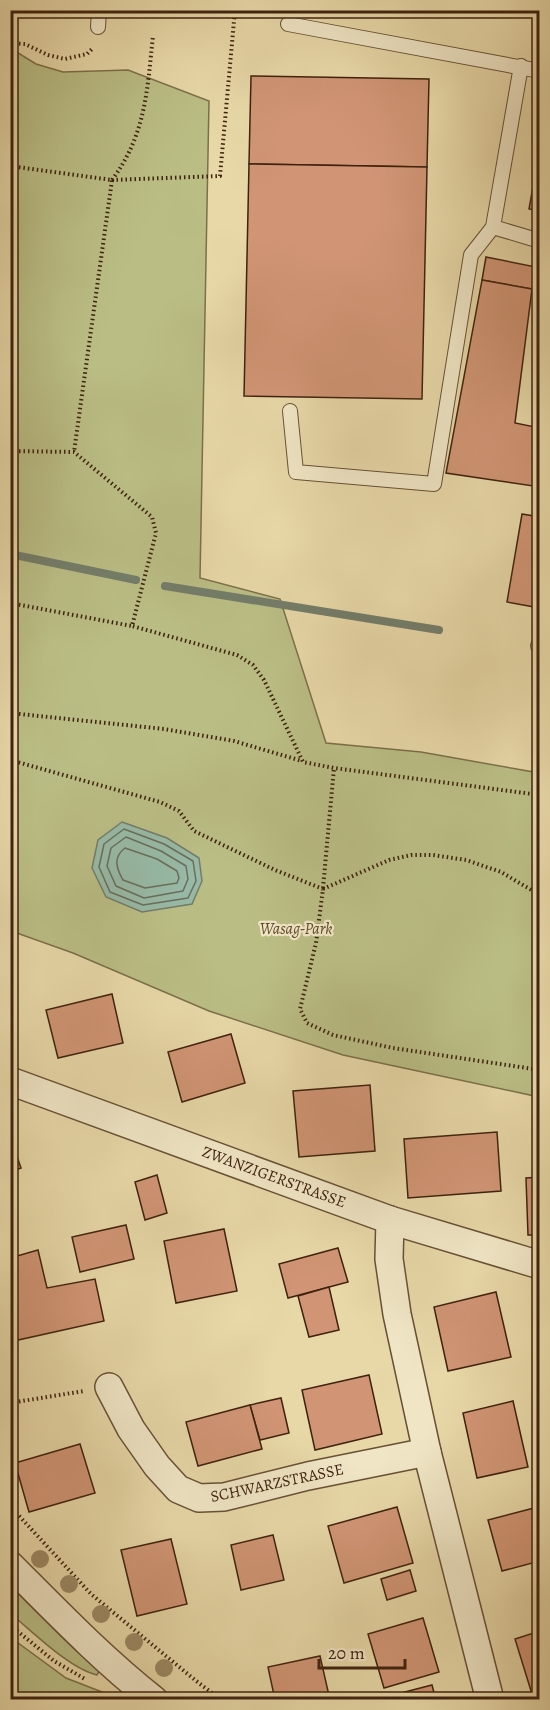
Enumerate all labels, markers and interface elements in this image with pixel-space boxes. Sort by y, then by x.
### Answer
park label: Wasag-Park [260,918,332,940]
street label: ZWANZIGERSTRASSE [199,1141,349,1213]
street label: SCHWARZSTRASSE [208,1458,346,1508]
scale bar [319,1632,404,1670]
text: 20 m [328,1641,365,1665]

